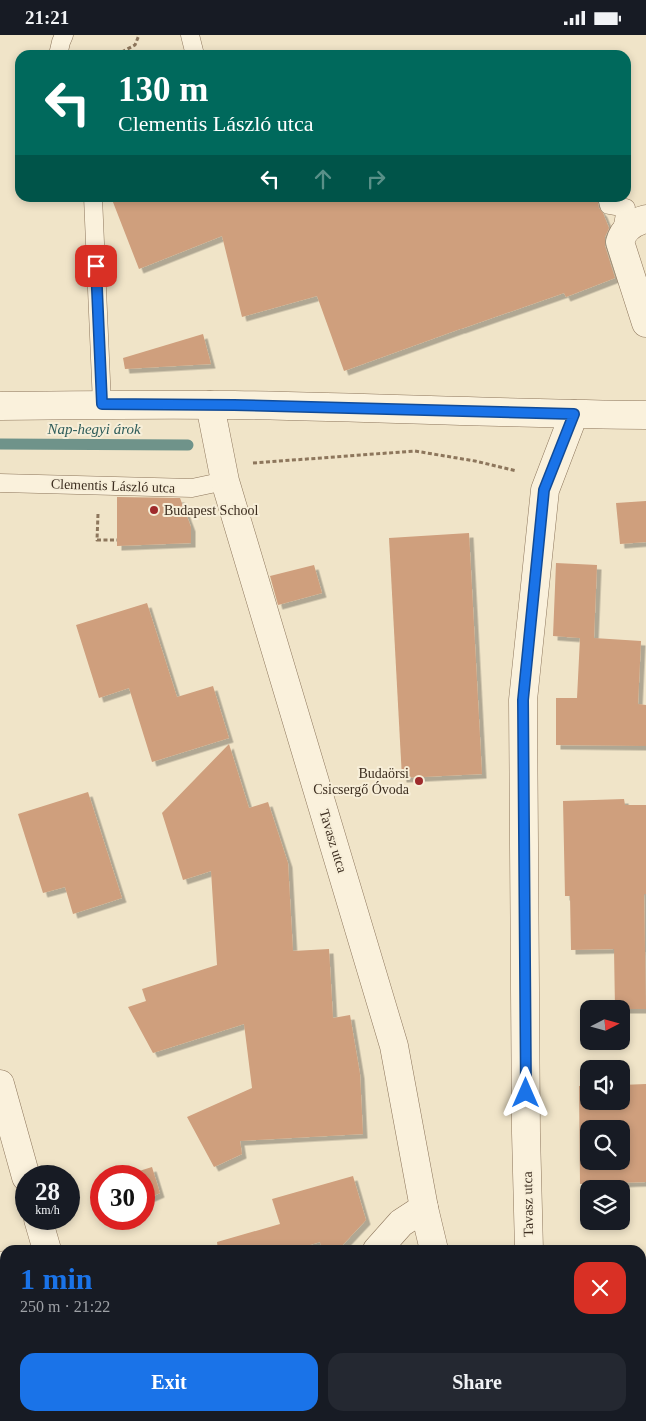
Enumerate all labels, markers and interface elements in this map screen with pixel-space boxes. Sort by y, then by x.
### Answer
text: 21:21 [25,7,69,28]
icon: left [35,70,100,135]
text: 130 m [118,70,208,109]
text: Clementis László utca [118,111,314,136]
icon: left [256,165,284,193]
icon: ahead [309,165,337,193]
icon: right [362,165,390,193]
pin [75,245,117,287]
icon: arrive [82,252,110,280]
water label: Nap-hegyi árok [46,421,141,437]
street label: Clementis László utca [51,476,176,496]
place label: Budapest School [164,503,259,518]
marker: Budapest School [148,504,160,516]
place label: Budaörsi Csicsergő Óvoda [313,766,410,797]
marker: Budaörsi Csicsergő Óvoda [413,775,425,787]
street label: Tavasz utca [316,807,350,875]
north arrow [580,1000,630,1050]
map controls [580,1000,630,1230]
button: sound [580,1060,630,1110]
position arrow [499,1066,551,1118]
button: search [580,1120,630,1170]
speed limit sign: 30 [90,1165,155,1230]
street label: Tavasz utca [520,1170,536,1237]
text: 28 [35,1178,60,1205]
button: layers [580,1180,630,1230]
text: km/h [35,1203,60,1217]
text: 1 min [20,1262,93,1295]
button: close [574,1262,626,1314]
text: 250 m · 21:22 [20,1298,110,1315]
button: Exit [20,1353,318,1411]
button: Share [328,1353,626,1411]

